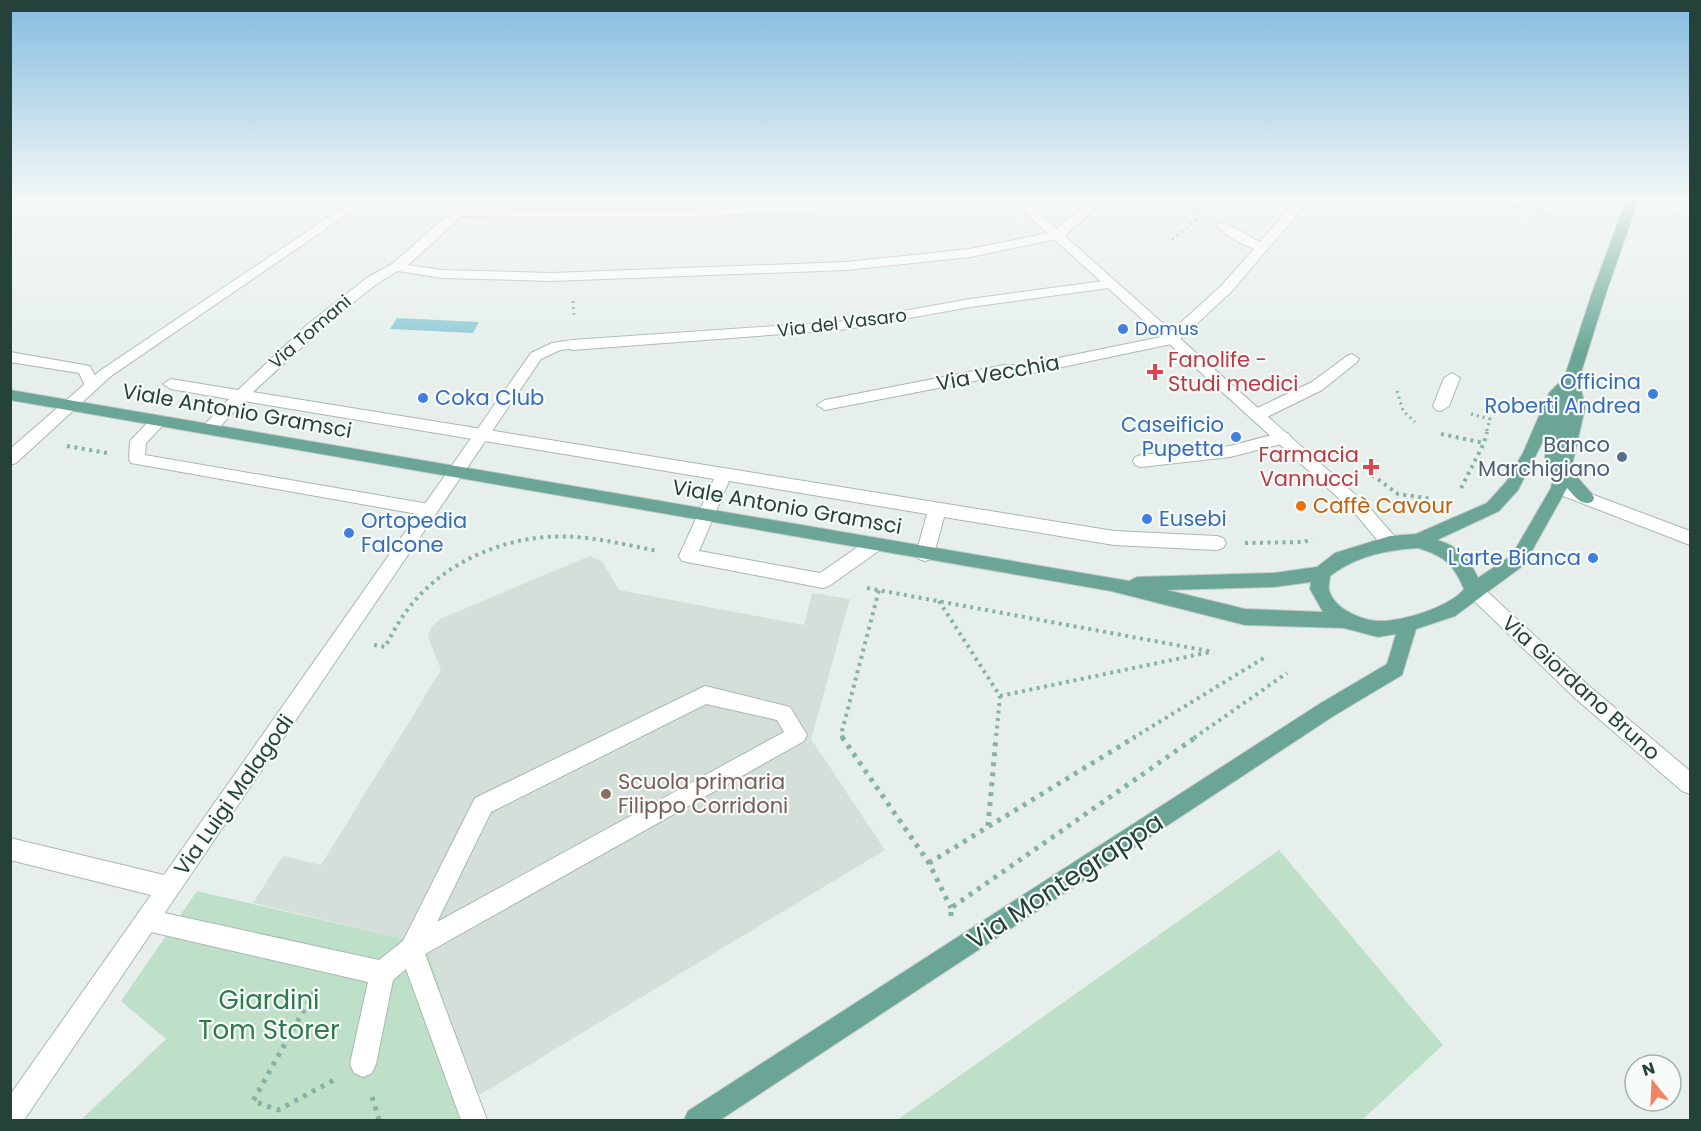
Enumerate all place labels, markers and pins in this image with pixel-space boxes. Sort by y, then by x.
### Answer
place label: Domus [1135,316,1199,341]
marker: Domus [1116,322,1130,336]
place label: Fanolife - Studi medici [1168,345,1298,398]
marker: Fanolife - Studi medici [1146,363,1164,381]
place label: Officina Roberti Andrea [1484,367,1641,420]
place label: Coka Club [435,383,544,412]
marker: Officina Roberti Andrea [1646,387,1660,401]
marker: Coka Club [416,391,430,405]
place label: Caseificio Pupetta [1121,410,1224,463]
marker: Caseificio Pupetta [1229,430,1243,444]
place label: Banco Marchigiano [1478,430,1610,483]
place label: Farmacia Vannucci [1258,440,1359,493]
marker: Banco Marchigiano [1615,450,1629,464]
marker: Farmacia Vannucci [1364,460,1378,474]
place label: Caffè Cavour [1313,491,1453,520]
marker: Caffè Cavour [1294,499,1308,513]
place label: Eusebi [1159,504,1227,533]
place label: Ortopedia Falcone [361,506,467,559]
marker: Eusebi [1140,512,1154,526]
marker: Ortopedia Falcone [342,526,356,540]
place label: L'arte Bianca [1448,543,1581,572]
marker: L'arte Bianca [1586,551,1600,565]
place label: Scuola primaria Filippo Corridoni [618,767,788,820]
marker: Scuola primaria Filippo Corridoni [599,787,613,801]

